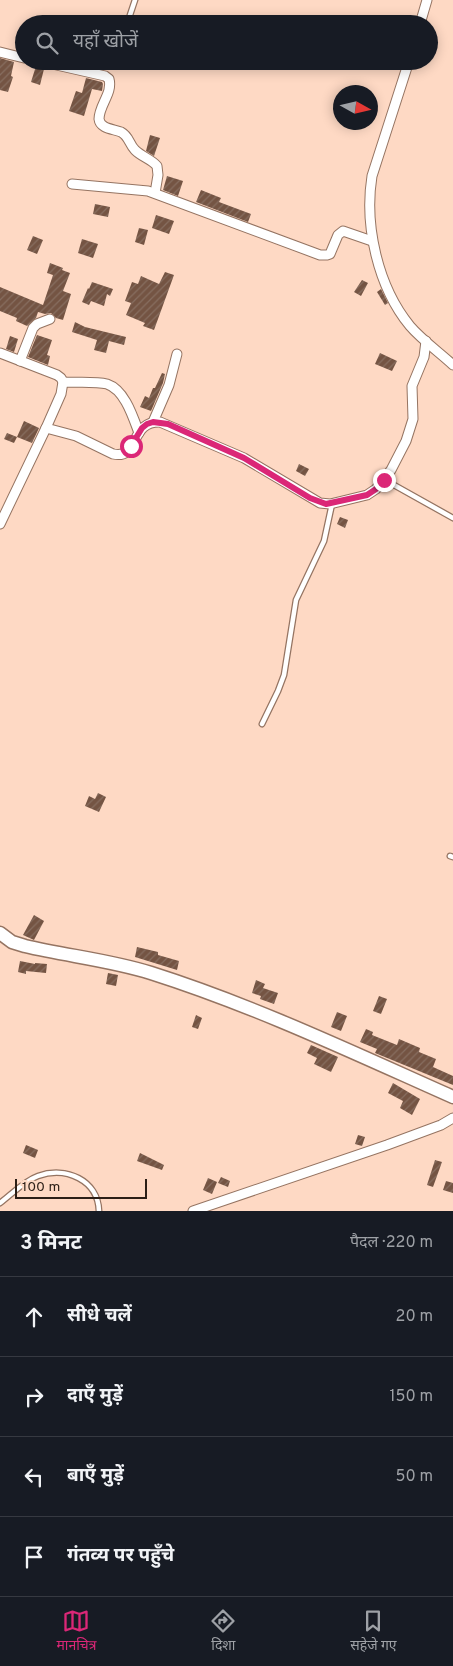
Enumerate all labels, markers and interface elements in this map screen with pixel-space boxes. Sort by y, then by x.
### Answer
search box [15,15,438,70]
icon: search [33,29,61,57]
text: यहाँ खोजें [73,30,138,54]
north arrow [333,85,378,130]
route start [120,435,143,458]
route end [373,469,396,492]
scale bar [15,1176,148,1199]
text: 100 m [22,1179,60,1196]
text: 3 मिनट [20,1230,82,1257]
text: पैदल · 220 m [350,1233,433,1253]
icon: ahead [20,1303,48,1331]
text: सीधे चलें [67,1304,132,1328]
text: 20 m [396,1307,433,1327]
icon: right [20,1383,48,1411]
text: दाएँ मुड़ें [67,1384,123,1408]
text: 150 m [390,1387,433,1407]
icon: left [20,1463,48,1491]
text: बाएँ मुड़ें [67,1464,124,1488]
text: 50 m [396,1467,433,1487]
icon: arrive [20,1543,48,1571]
text: गंतव्य पर पहुँचे [67,1544,174,1568]
tab: मानचित्र [56,1607,96,1656]
tab: दिशा [209,1607,237,1656]
tab: सहेजे गए [350,1607,397,1656]

